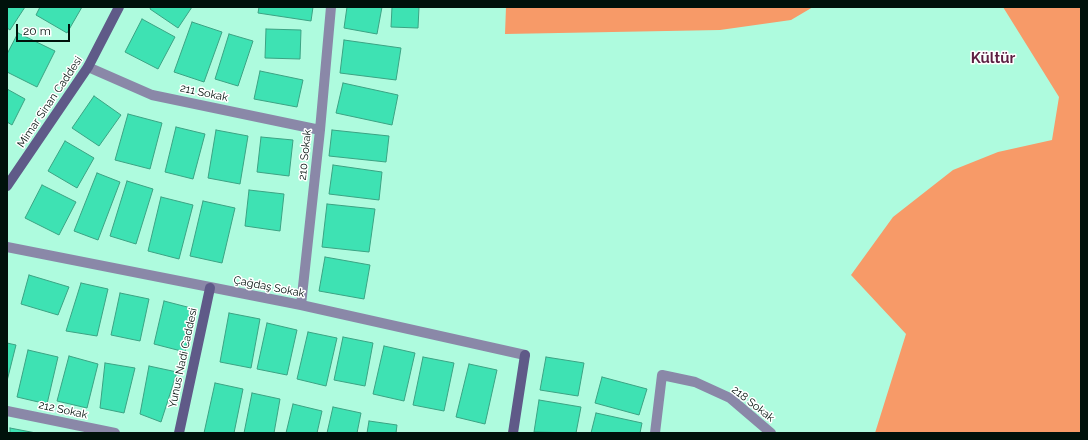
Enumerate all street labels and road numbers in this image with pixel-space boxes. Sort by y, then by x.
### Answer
street label: Mimar Sinan Caddesi [15,54,85,150]
street label: 211 Sokak [179,81,229,105]
street label: 210 Sokak [296,129,314,181]
street label: Çağdaş Sokak [232,274,306,300]
street label: Yunus Nadi Caddesi [166,307,200,409]
street label: 218 Sokak [729,383,777,425]
street label: 212 Sokak [37,398,89,422]

